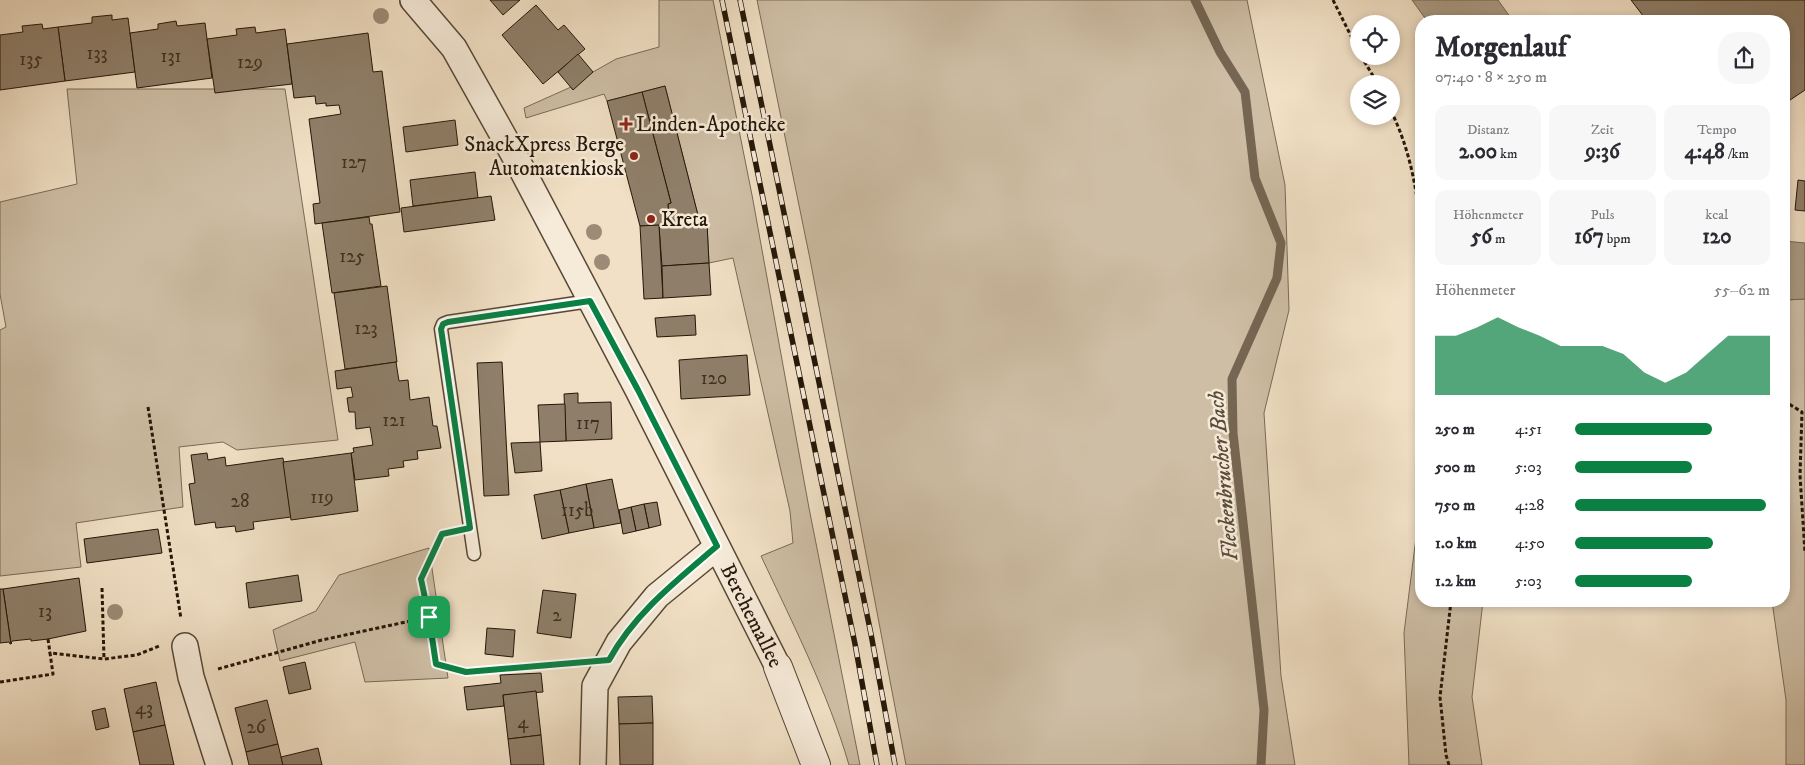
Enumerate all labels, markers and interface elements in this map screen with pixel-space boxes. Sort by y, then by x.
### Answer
map controls [1350,15,1400,125]
button: locate [1350,15,1400,65]
text: Morgenlauf [1435,30,1567,65]
button: share [1718,32,1770,84]
house number: 133 [86,42,108,65]
house number: 131 [160,45,182,68]
house number: 135 [19,48,43,71]
house number: 129 [237,51,263,74]
text: 07:40 · 8 × 250 m [1435,67,1547,87]
button: layers [1350,75,1400,125]
place label: Linden-Apotheke [636,112,786,138]
marker: Linden-Apotheke [620,118,632,130]
text: Distanz [1467,121,1509,139]
text: Zeit [1591,121,1614,139]
text: Tempo [1697,121,1737,139]
place label: SnackXpress Berge Automatenkiosk [464,132,625,182]
text: 2.00 [1459,139,1497,165]
text: 9:36 [1585,139,1620,165]
text: 4:48 [1685,139,1725,165]
text: km [1497,145,1518,163]
text: /km [1725,145,1749,163]
marker: SnackXpress Berge Automatenkiosk [628,150,640,162]
house number: 127 [341,151,367,174]
text: Höhenmeter [1453,206,1523,224]
text: Puls [1591,206,1614,224]
text: kcal [1705,206,1728,224]
place label: Kreta [661,207,708,233]
marker: Kreta [645,213,657,225]
text: 56 [1471,224,1492,250]
text: 167 [1574,224,1604,250]
text: 120 [1702,224,1731,250]
text: m [1492,230,1506,248]
text: bpm [1604,230,1631,248]
house number: 125 [339,245,365,268]
text: Höhenmeter [1435,280,1516,300]
text: 55–62 m [1714,280,1770,300]
house number: 123 [354,317,378,340]
house number: 120 [701,367,727,390]
water label: Fleckenbrucher Bach [1203,390,1244,562]
house number: 121 [382,409,406,432]
house number: 117 [576,412,600,435]
text: 250 m [1435,419,1475,439]
text: 4:51 [1515,419,1542,439]
text: 500 m [1435,457,1476,477]
text: 5:03 [1515,457,1542,477]
house number: 119 [310,486,334,509]
house number: 28 [231,490,249,513]
text: 750 m [1435,495,1475,515]
text: 4:28 [1515,495,1544,515]
house number: 115b [561,499,593,522]
text: 1.0 km [1435,533,1477,553]
text: 4:50 [1515,533,1545,553]
street label: Berchemallee [714,559,788,672]
text: 1.2 km [1435,571,1476,591]
text: 5:03 [1515,571,1542,591]
pin [408,596,450,638]
house number: 13 [38,600,52,623]
icon: arrive [415,603,443,631]
house number: 2 [552,604,562,627]
house number: 43 [135,697,153,720]
house number: 4 [518,711,530,734]
house number: 26 [246,716,267,739]

